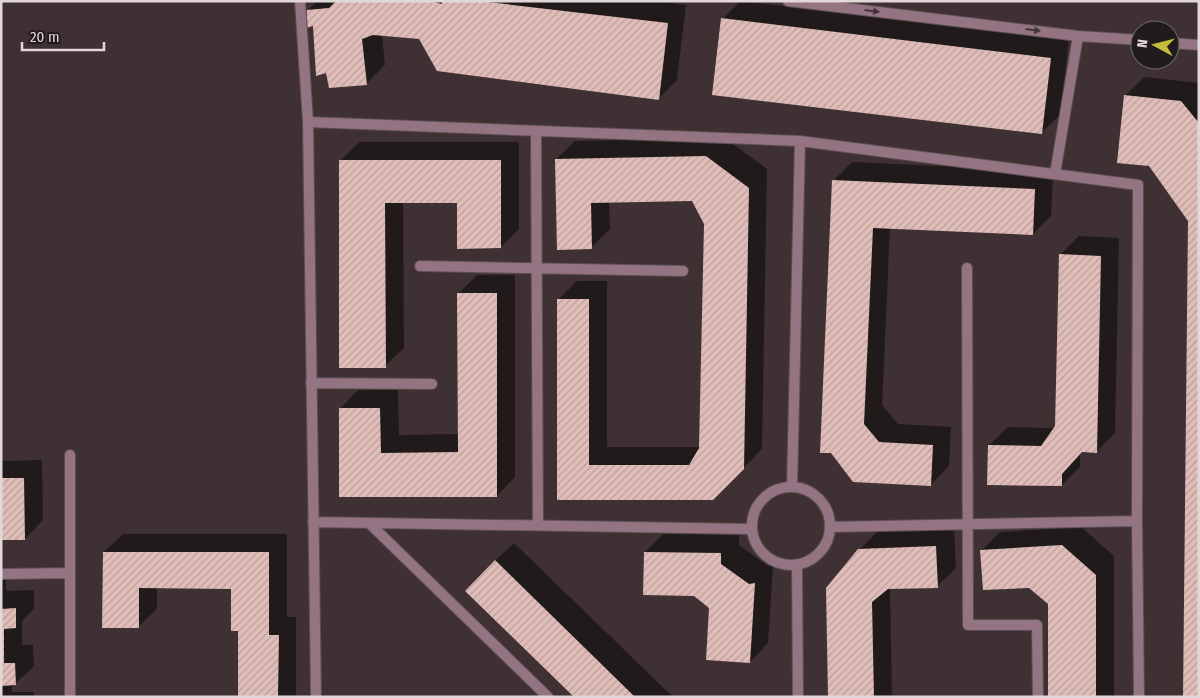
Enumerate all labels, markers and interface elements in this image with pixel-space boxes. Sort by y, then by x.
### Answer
one-way arrow [864,7,880,15]
scale bar [22,20,105,52]
north arrow [1130,20,1180,70]
one-way arrow [1025,26,1041,34]
text: 20 m [30,28,60,46]
text: N [1134,38,1152,49]

